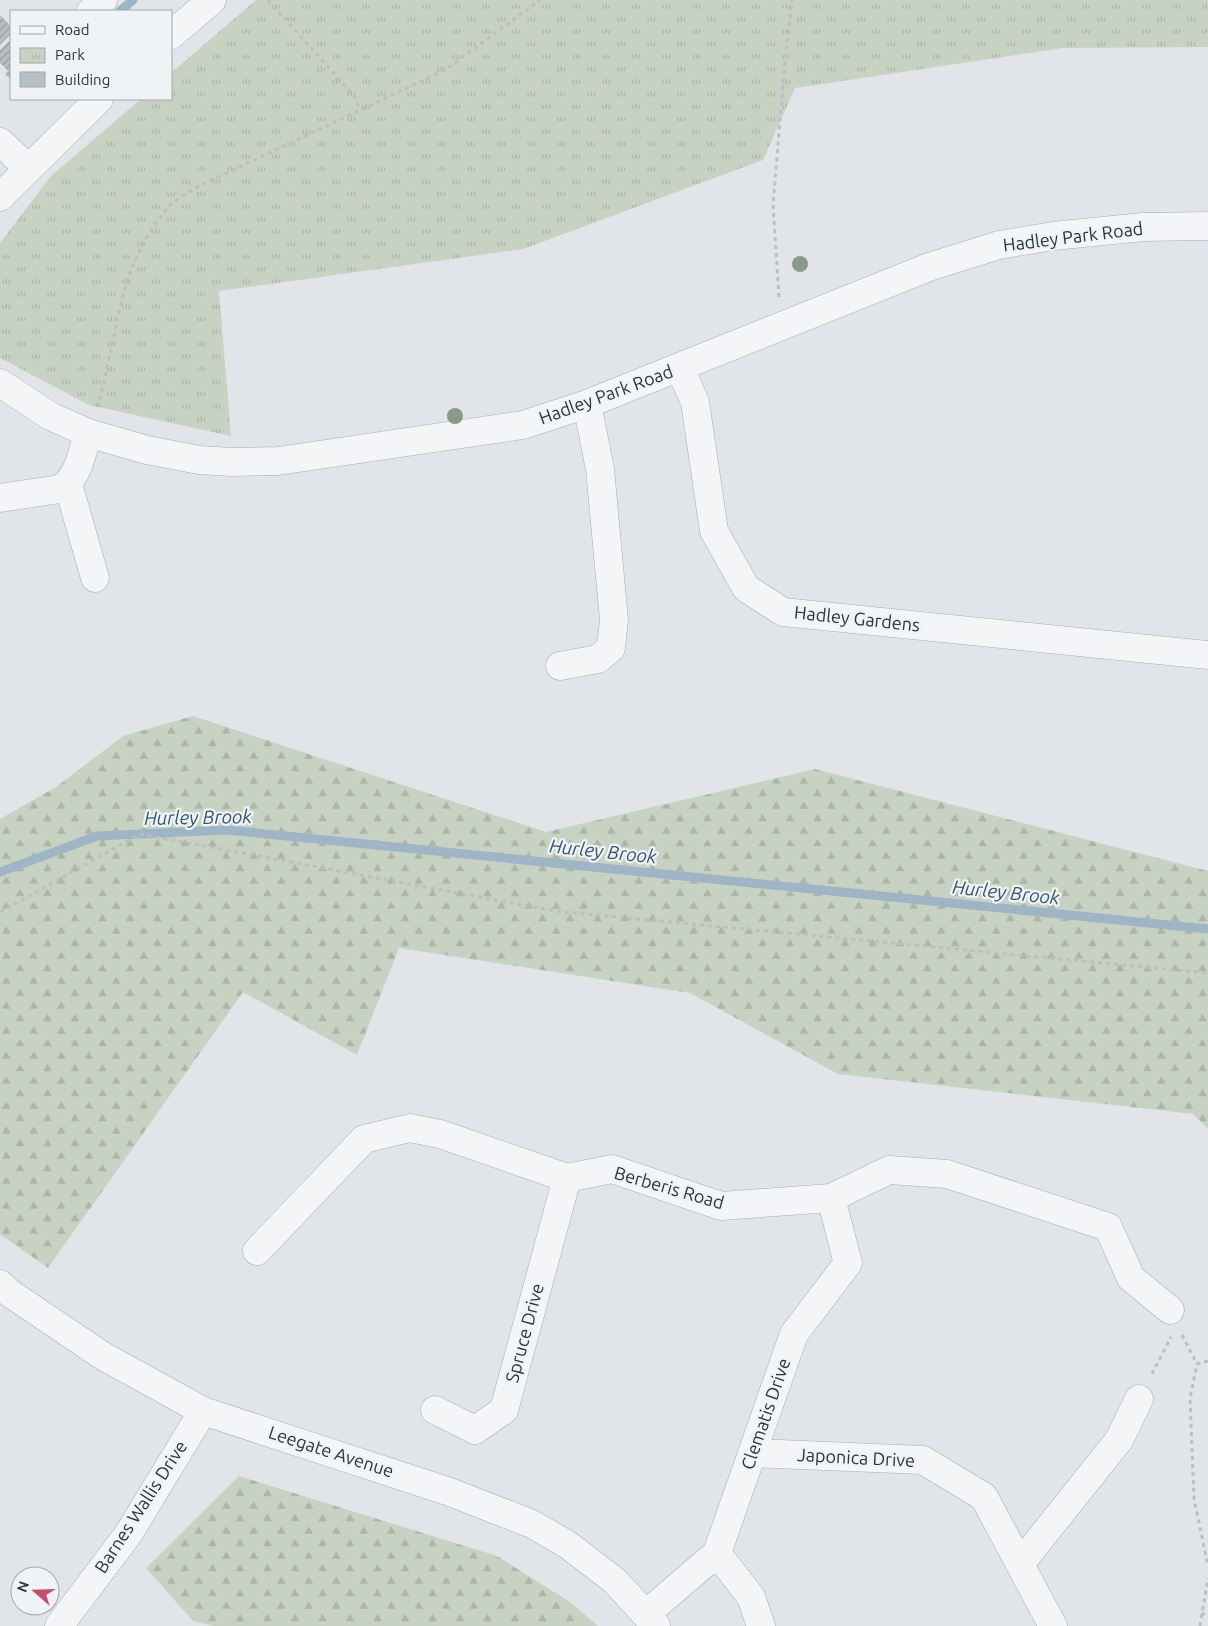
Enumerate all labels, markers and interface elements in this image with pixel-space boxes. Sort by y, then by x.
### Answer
legend [10,10,172,100]
text: Road [55,21,90,38]
text: Park [55,46,85,63]
text: Building [55,71,110,88]
street label: Hadley Park Road [1002,217,1144,255]
street label: Hadley Park Road [536,361,675,428]
street label: Hadley Gardens [793,601,921,635]
water label: Hurley Brook [144,805,252,829]
water label: Hurley Brook [548,834,658,868]
water label: Hurley Brook [951,875,1061,909]
street label: Berberis Road [612,1162,726,1212]
street label: Spruce Drive [501,1281,547,1385]
street label: Clematis Drive [737,1355,793,1472]
street label: Leegate Avenue [266,1421,396,1481]
street label: Barnes Wallis Drive [90,1437,190,1576]
street label: Japonica Drive [797,1444,916,1470]
north arrow [10,1566,60,1616]
text: N [13,1579,32,1594]

